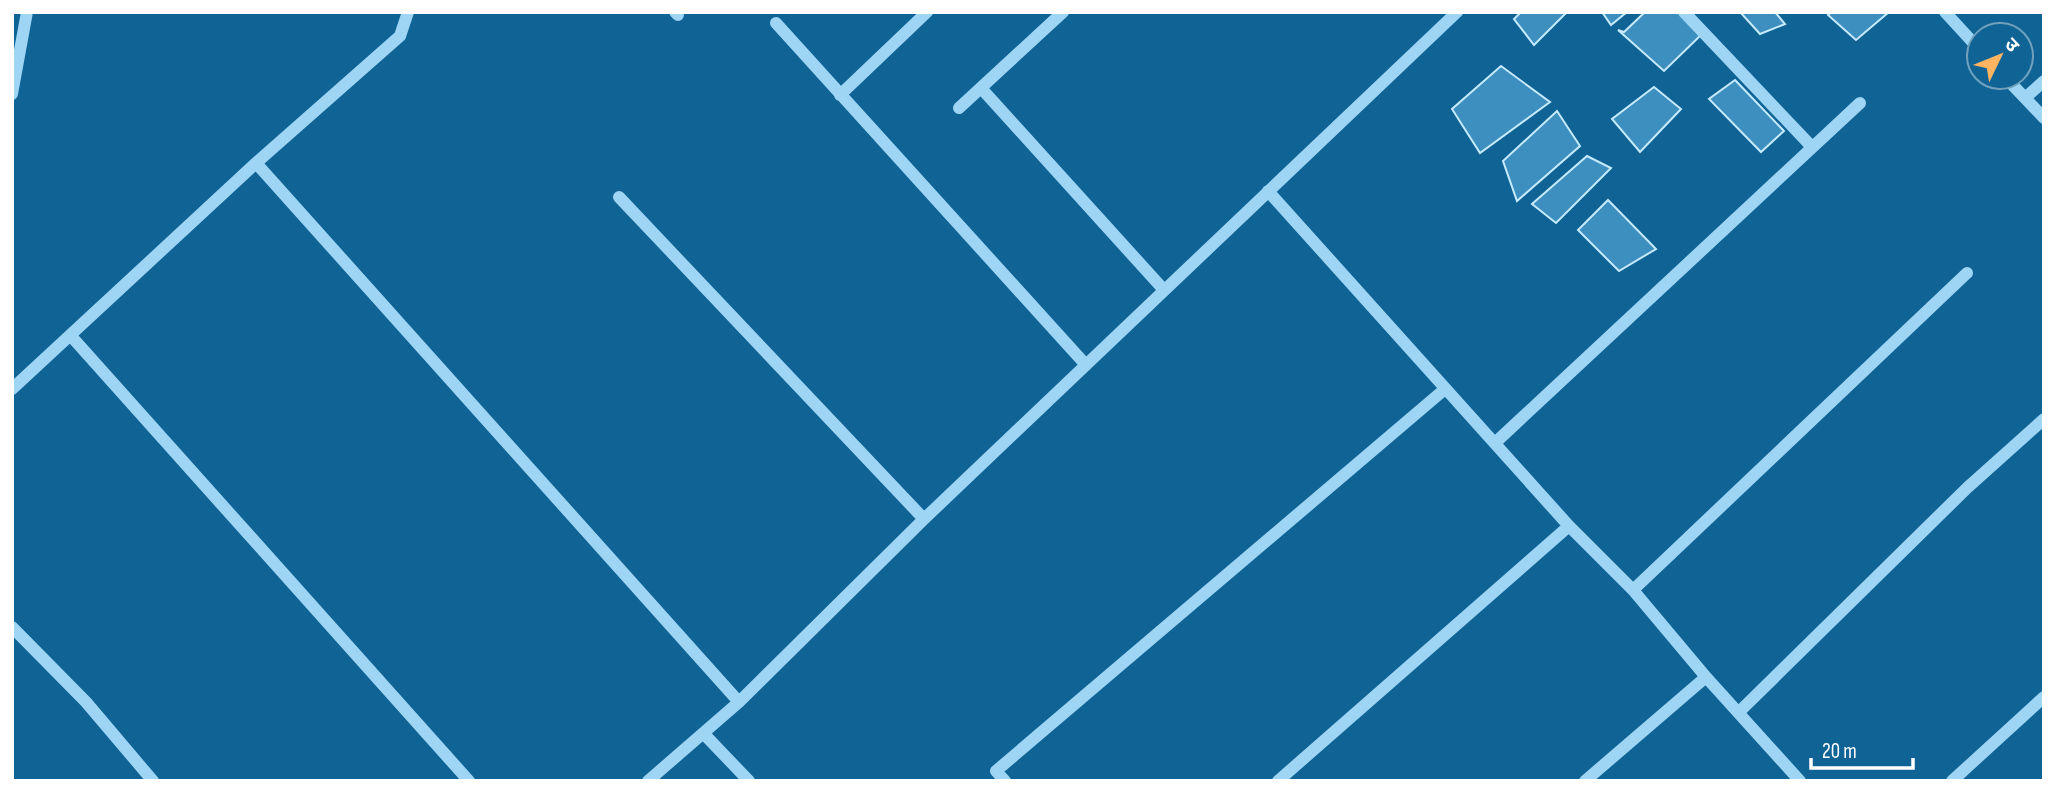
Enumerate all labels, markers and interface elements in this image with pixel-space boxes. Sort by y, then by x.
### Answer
north arrow [1965,21,2035,91]
text: उ [1999,34,2024,58]
scale bar [1811,726,1912,770]
text: 20 m [1822,739,1857,764]

